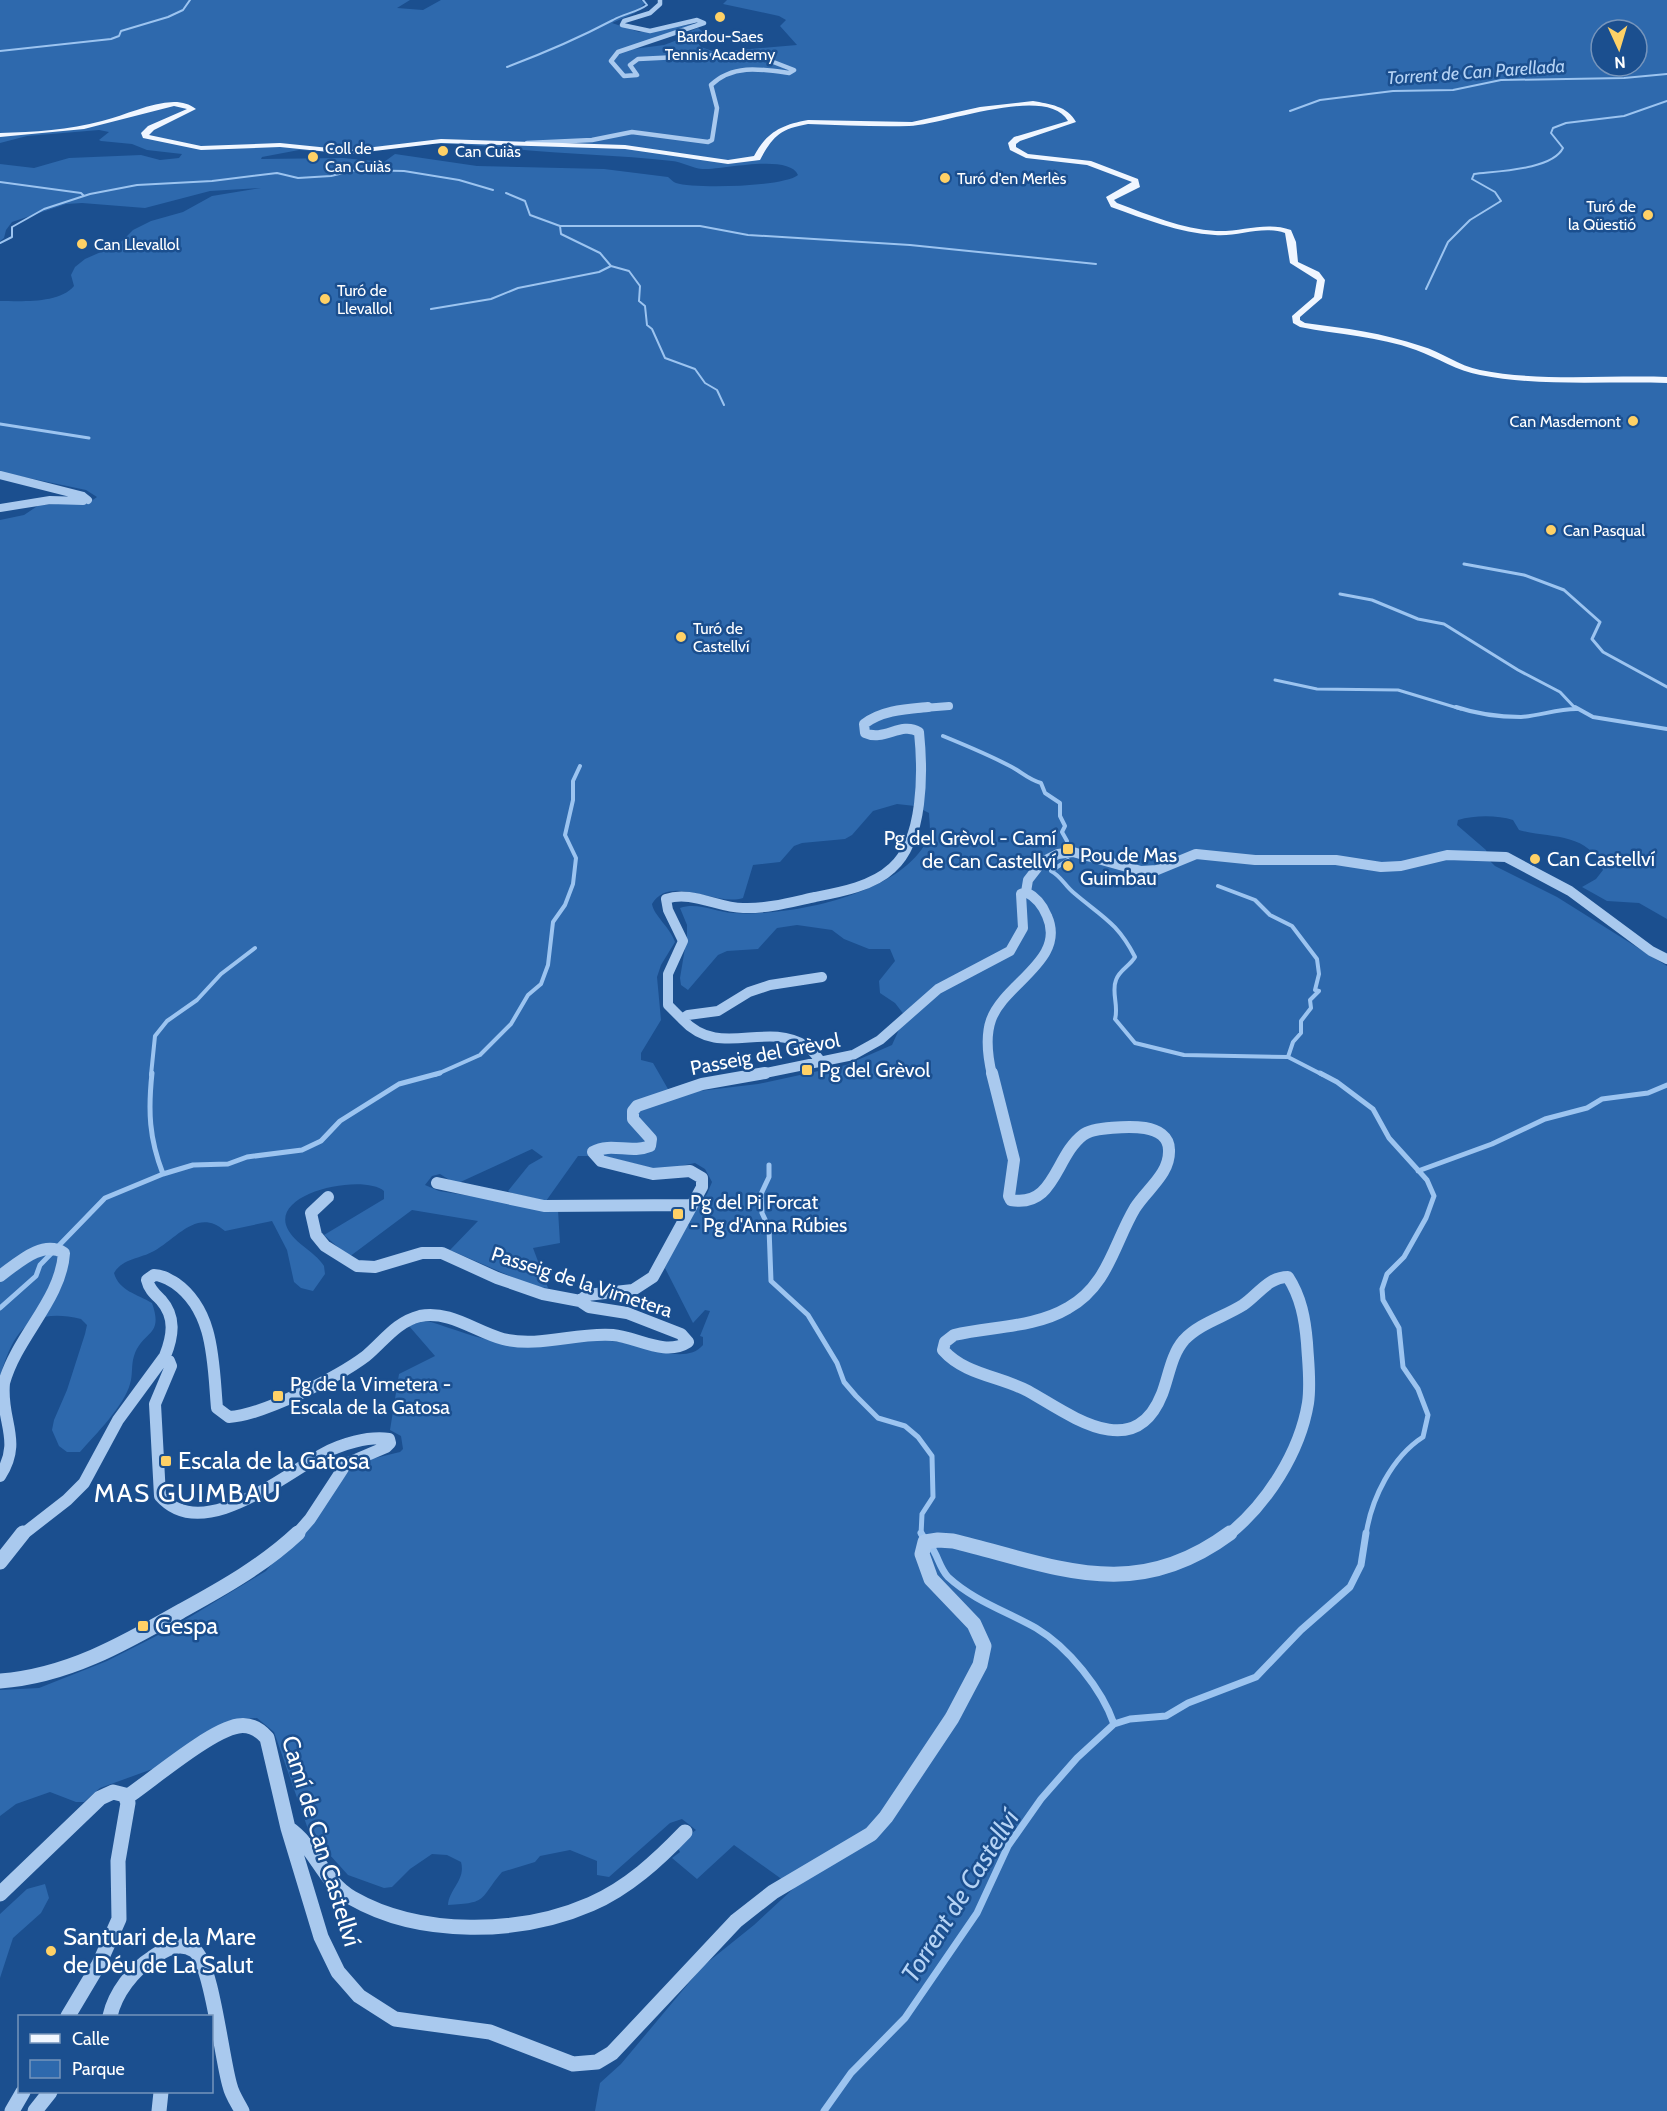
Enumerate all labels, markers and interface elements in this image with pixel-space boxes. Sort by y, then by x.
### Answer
marker: Bardou-Saes Tennis Academy [713,10,727,24]
north arrow [1589,18,1649,78]
place label: Bardou-Saes Tennis Academy [665,27,775,64]
text: N [1614,53,1626,72]
water label: Torrent de Can Parellada [1386,55,1566,89]
place label: Coll de Can Cuiàs [325,139,391,176]
place label: Can Cuiàs [455,142,521,161]
marker: Can Cuiàs [436,144,450,158]
marker: Coll de Can Cuiàs [306,150,320,164]
place label: Turó d'en Merlès [957,169,1067,188]
marker: Turó d'en Merlès [938,171,952,185]
place label: Turó de la Qüestió [1568,197,1636,234]
marker: Turó de la Qüestió [1641,208,1655,222]
place label: Can Llevallol [94,235,180,254]
marker: Can Llevallol [75,237,89,251]
place label: Turó de Llevallol [337,281,393,318]
marker: Turó de Llevallol [318,292,332,306]
place label: Can Masdemont [1510,412,1622,431]
marker: Can Masdemont [1626,414,1640,428]
place label: Can Pasqual [1563,521,1645,540]
marker: Can Pasqual [1544,523,1558,537]
place label: Turó de Castellví [693,619,750,656]
marker: Turó de Castellví [674,630,688,644]
place label: Pg del Grèvol - Camí de Can Castellví [884,826,1056,873]
marker: Pg del Grèvol - Camí de Can Castellví [1061,842,1075,856]
place label: Pou de Mas Guimbau [1080,843,1177,890]
place label: Can Castellví [1547,847,1655,871]
marker: Can Castellví [1528,852,1542,866]
marker: Pou de Mas Guimbau [1061,859,1075,873]
street label: Passeig del Grèvol [688,1028,842,1080]
place label: Pg del Grèvol [819,1058,930,1082]
marker: Pg del Grèvol [800,1063,814,1077]
place label: Pg del Pi Forcat - Pg d'Anna Rúbies [690,1190,847,1237]
marker: Pg del Pi Forcat - Pg d'Anna Rúbies [671,1207,685,1221]
street label: Passeig de la Vimetera [489,1241,676,1323]
place label: Pg de la Vimetera - Escala de la Gatosa [290,1372,451,1419]
marker: Pg de la Vimetera - Escala de la Gatosa [271,1389,285,1403]
place label: Escala de la Gatosa [178,1446,370,1475]
marker: Escala de la Gatosa [159,1454,173,1468]
district label: MAS GUIMBAU [94,1477,282,1509]
place label: Gespa [155,1611,219,1640]
marker: Gespa [136,1619,150,1633]
street label: Camí de Can Castellví [276,1732,367,1950]
water label: Torrent de Castellví [894,1802,1027,1988]
place label: Santuari de la Mare de Déu de La Salut [63,1922,256,1979]
marker: Santuari de la Mare de Déu de La Salut [44,1944,58,1958]
legend [18,2015,213,2093]
text: Calle [72,2028,109,2050]
text: Parque [72,2058,125,2080]

